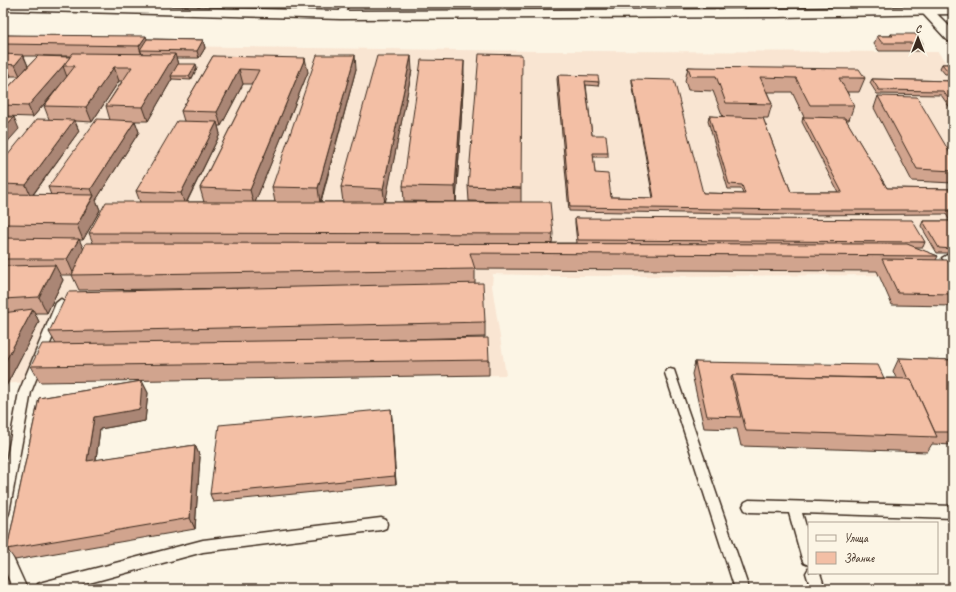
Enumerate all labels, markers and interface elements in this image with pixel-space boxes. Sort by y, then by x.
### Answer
north arrow [898,18,938,58]
text: С [915,21,922,35]
legend [808,522,938,574]
text: Улица [844,530,869,546]
text: Здание [844,550,875,566]

